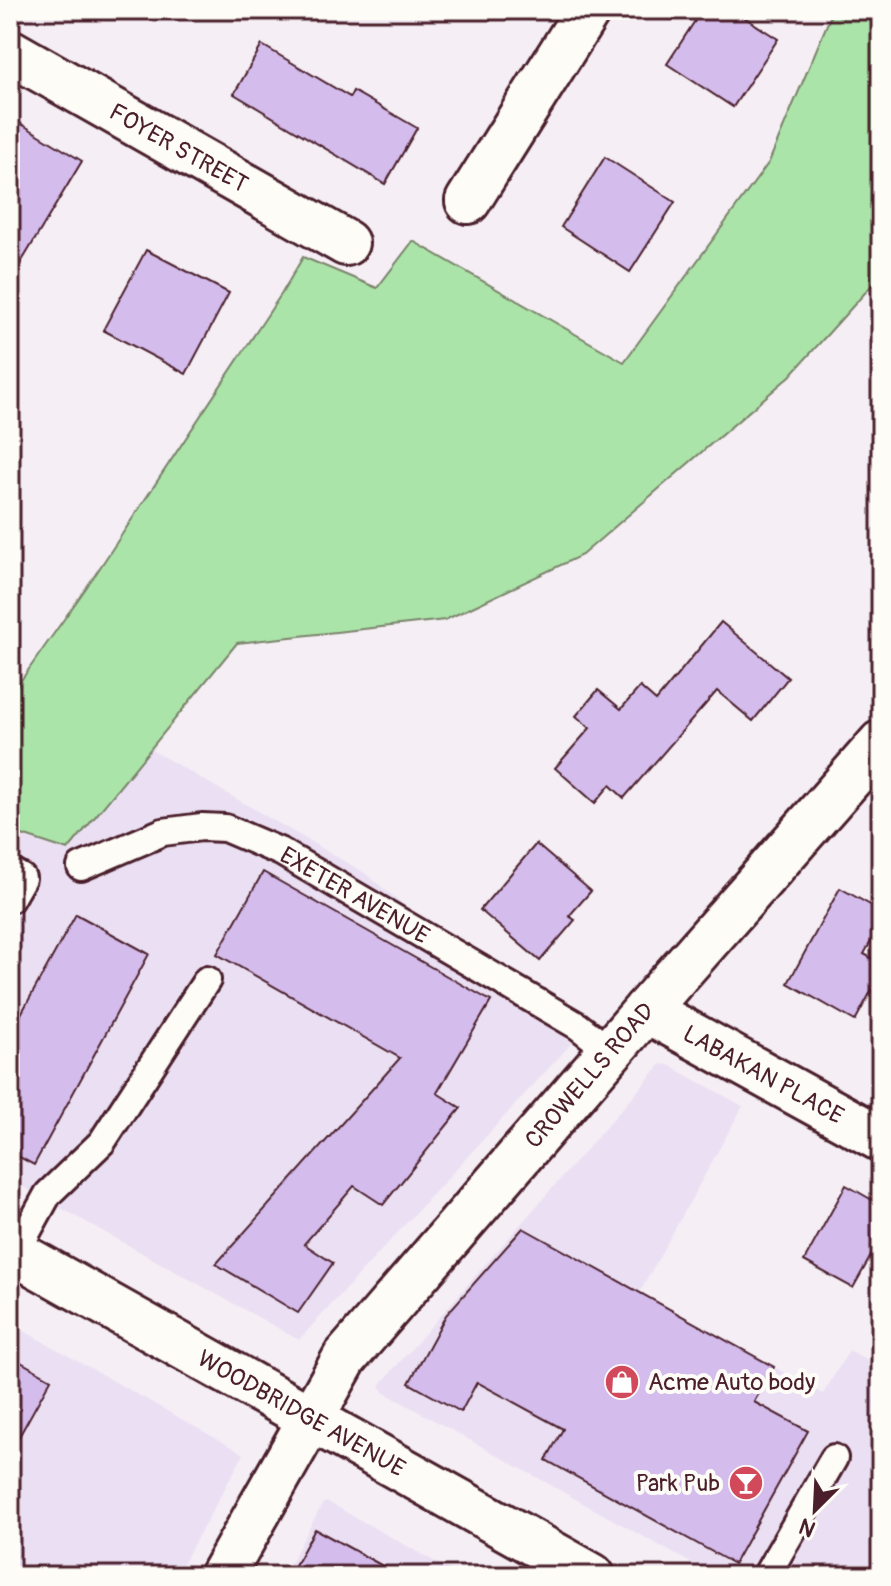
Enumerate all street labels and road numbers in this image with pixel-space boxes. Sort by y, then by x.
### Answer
street label: FOYER STREET [104,97,253,199]
street label: EXETER AVENUE [275,840,435,950]
street label: CROWELLS ROAD [519,997,660,1154]
street label: LABAKAN PLACE [678,1019,849,1130]
street label: WOODBRIDGE AVENUE [192,1344,410,1483]

